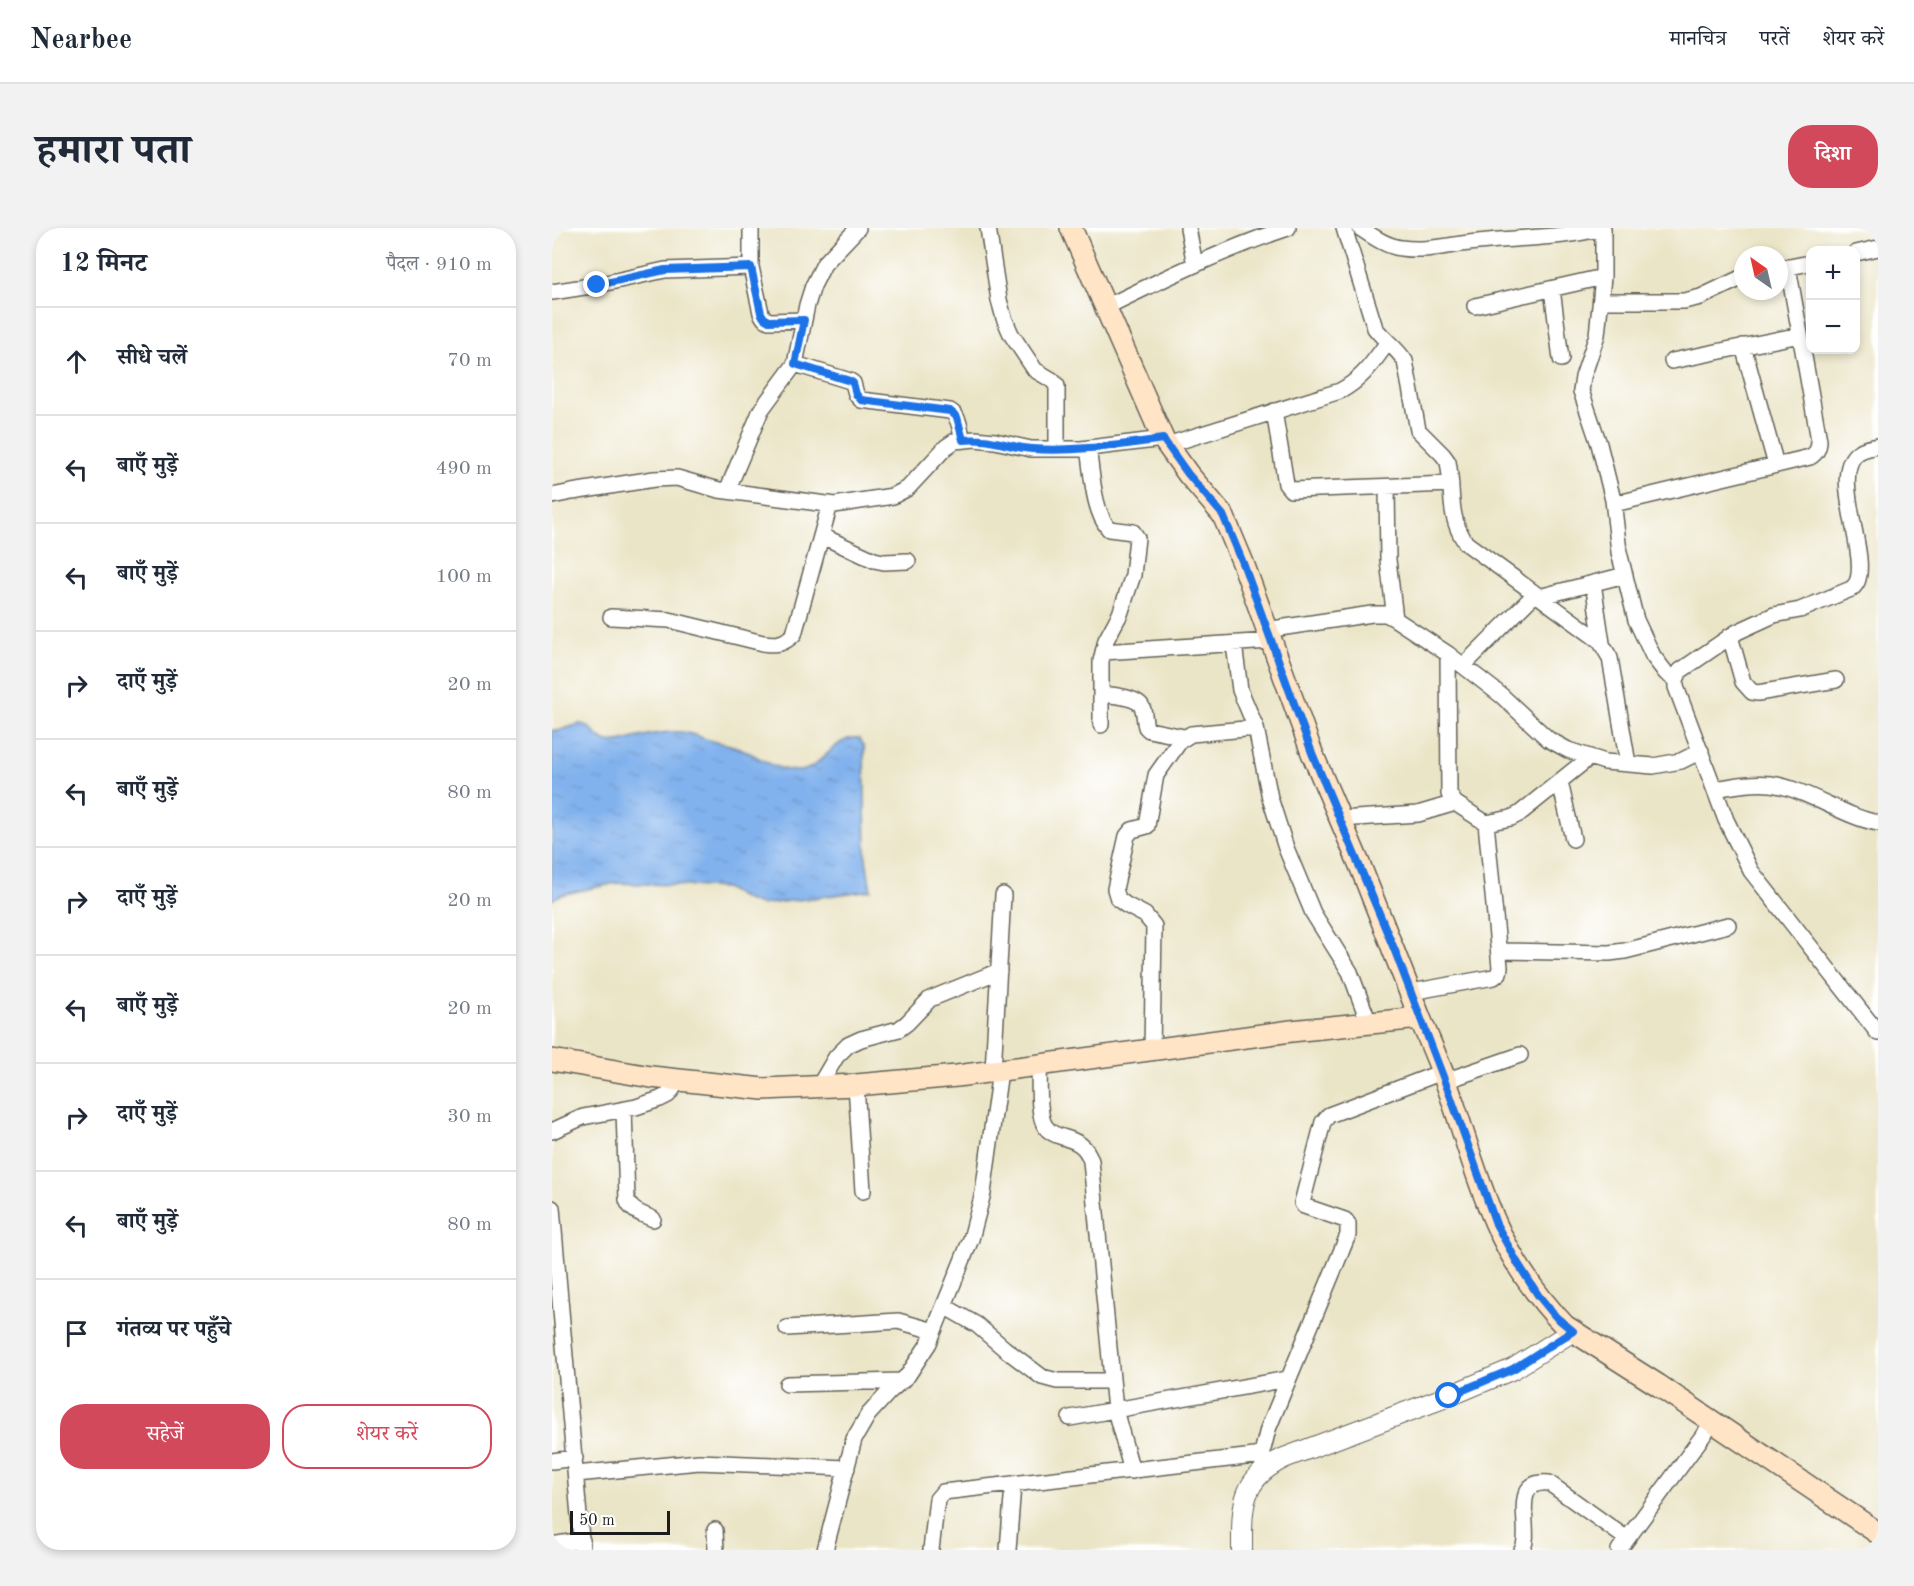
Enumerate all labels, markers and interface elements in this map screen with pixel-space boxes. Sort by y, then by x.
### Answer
text: Nearbee [30,27,132,55]
text: मानचित्र [1670,29,1726,50]
text: परतें [1759,29,1789,50]
text: शेयर करें [1822,29,1884,50]
button: दिशा [1788,125,1878,188]
text: हमारा पता [36,131,191,173]
north arrow [1734,246,1788,300]
map controls [1806,246,1860,354]
button: + [1806,246,1860,300]
text: 12 मिनट [60,251,147,277]
text: पैदल · 910 m [386,255,492,275]
route end [583,271,609,297]
button: − [1806,300,1860,354]
icon: ahead [60,345,93,378]
text: सीधे चलें [117,347,187,369]
text: 70 m [447,351,492,371]
icon: left [60,453,93,486]
text: बाएँ मुड़ें [117,455,178,477]
text: 490 m [436,459,492,479]
icon: left [60,561,93,594]
text: बाएँ मुड़ें [117,563,178,585]
text: 100 m [436,567,492,587]
icon: right [60,669,93,702]
text: दाएँ मुड़ें [117,671,177,693]
text: 20 m [447,675,492,695]
icon: left [60,777,93,810]
text: बाएँ मुड़ें [117,779,178,801]
text: 80 m [447,783,492,803]
icon: right [60,885,93,918]
text: दाएँ मुड़ें [117,887,177,909]
text: 20 m [447,891,492,911]
icon: left [60,993,93,1026]
text: बाएँ मुड़ें [117,995,178,1017]
text: 20 m [447,999,492,1019]
icon: right [60,1101,93,1134]
text: दाएँ मुड़ें [117,1103,177,1125]
text: 30 m [447,1107,492,1127]
icon: left [60,1209,93,1242]
text: बाएँ मुड़ें [117,1211,178,1233]
text: 80 m [447,1215,492,1235]
icon: arrive [60,1317,93,1350]
text: गंतव्य पर पहुँचे [117,1319,231,1341]
route start [1435,1382,1461,1408]
button: सहेजें [60,1404,270,1469]
button: शेयर करें [282,1404,492,1469]
scale bar [570,1508,670,1536]
text: 50 m [579,1513,615,1529]

